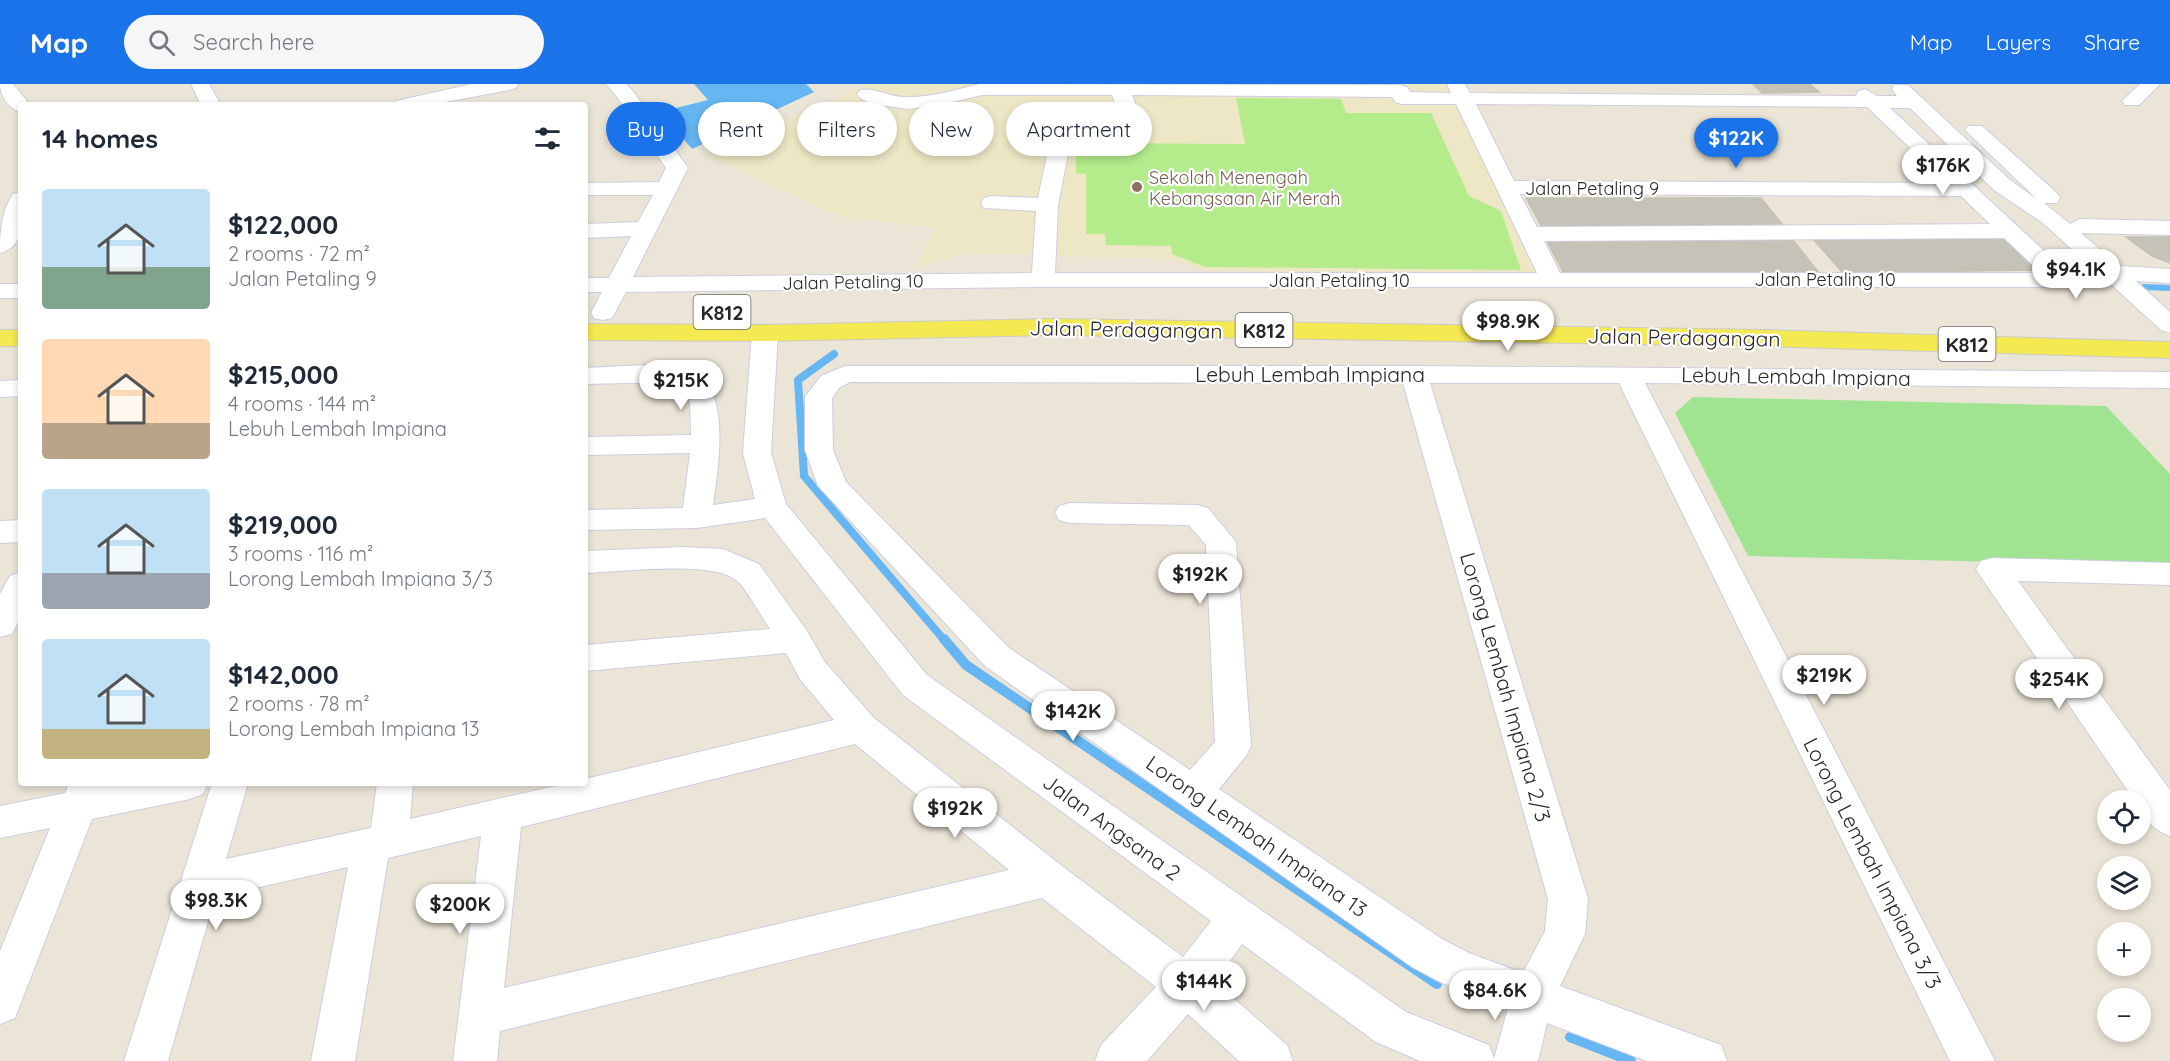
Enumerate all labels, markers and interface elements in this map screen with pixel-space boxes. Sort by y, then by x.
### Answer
search box [124,15,544,69]
text: Map [30,25,88,60]
icon: search [145,26,178,59]
text: Search here [193,28,315,56]
text: Map [1910,29,1953,55]
text: Layers [1986,29,2051,55]
text: Share [2084,29,2140,55]
chip: Buy [606,102,686,156]
chip: Rent [698,102,785,156]
chip: Filters [797,102,897,156]
chip: New [909,102,994,156]
chip: Apartment [1006,102,1152,156]
pin: $122K [1694,118,1778,169]
text: 14 homes [42,122,158,155]
icon: filters [531,122,564,155]
text: $122K [1708,125,1764,150]
pin: $176K [1901,145,1985,196]
text: $176K [1916,152,1970,177]
place label: Sekolah Menengah Kebangsaan Air Merah [1149,166,1340,210]
street label: Jalan Petaling 9 [1525,177,1659,200]
marker: Sekolah Menengah Kebangsaan Air Merah [1130,180,1144,194]
text: $122,000 [228,208,338,241]
icon: home [90,213,162,285]
text: 2 rooms · 72 m² [228,241,370,266]
pin: $94.1K [2027,249,2125,300]
text: $94.1K [2046,256,2106,281]
text: Jalan Petaling 9 [228,266,377,291]
street label: Jalan Petaling 10 [1754,268,1896,291]
street label: Jalan Petaling 10 [782,269,924,295]
street label: Jalan Petaling 10 [1268,269,1410,292]
road number: K812 [694,295,750,329]
pin: $98.9K [1459,301,1557,352]
text: $98.9K [1476,308,1540,333]
road number: K812 [1236,313,1292,347]
street label: Jalan Perdagangan [1029,314,1223,344]
street label: Jalan Perdagangan [1587,322,1781,352]
road number: K812 [1938,327,1996,361]
text: $215,000 [228,358,338,391]
pin: $215K [639,360,723,411]
street label: Lebuh Lembah Impiana [1195,361,1425,387]
street label: Lebuh Lembah Impiana [1681,361,1911,391]
icon: home [90,363,162,435]
text: $215K [653,367,709,392]
text: 4 rooms · 144 m² [228,391,376,416]
text: Lebuh Lembah Impiana [228,416,447,441]
text: $219,000 [228,508,338,541]
icon: home [90,513,162,585]
text: 3 rooms · 116 m² [228,541,373,566]
street label: Lorong Lembah Impiana 2/3 [1455,549,1557,825]
pin: $192K [1158,554,1242,605]
text: $192K [1172,561,1228,586]
text: Lorong Lembah Impiana 3/3 [228,566,493,591]
pin: $219K [1782,655,1866,706]
text: $142,000 [228,658,339,691]
pin: $254K [2017,659,2101,710]
text: $219K [1796,662,1852,687]
icon: home [90,663,162,735]
text: $254K [2029,666,2089,691]
text: 2 rooms · 78 m² [228,691,370,716]
pin: $142K [1031,691,1115,742]
text: $142K [1045,698,1101,723]
text: Lorong Lembah Impiana 13 [228,716,480,741]
street label: Lorong Lembah Impiana 3/3 [1798,733,1948,993]
street label: Lorong Lembah Impiana 13 [1141,750,1373,922]
street label: Jalan Angsana 2 [1038,768,1186,886]
pin: $192K [913,788,997,839]
map controls [2097,790,2151,1042]
button: locate [2097,790,2151,844]
text: $192K [927,795,983,820]
button: layers [2097,856,2151,910]
pin: $98.3K [167,880,265,931]
pin: $200K [418,884,502,935]
text: $98.3K [184,887,248,912]
text: $200K [430,891,490,916]
button: + [2097,922,2151,976]
pin: $144K [1162,961,1246,1012]
text: $144K [1176,968,1232,993]
pin: $84.6K [1446,970,1544,1021]
text: $84.6K [1463,977,1527,1002]
button: − [2097,988,2151,1042]

